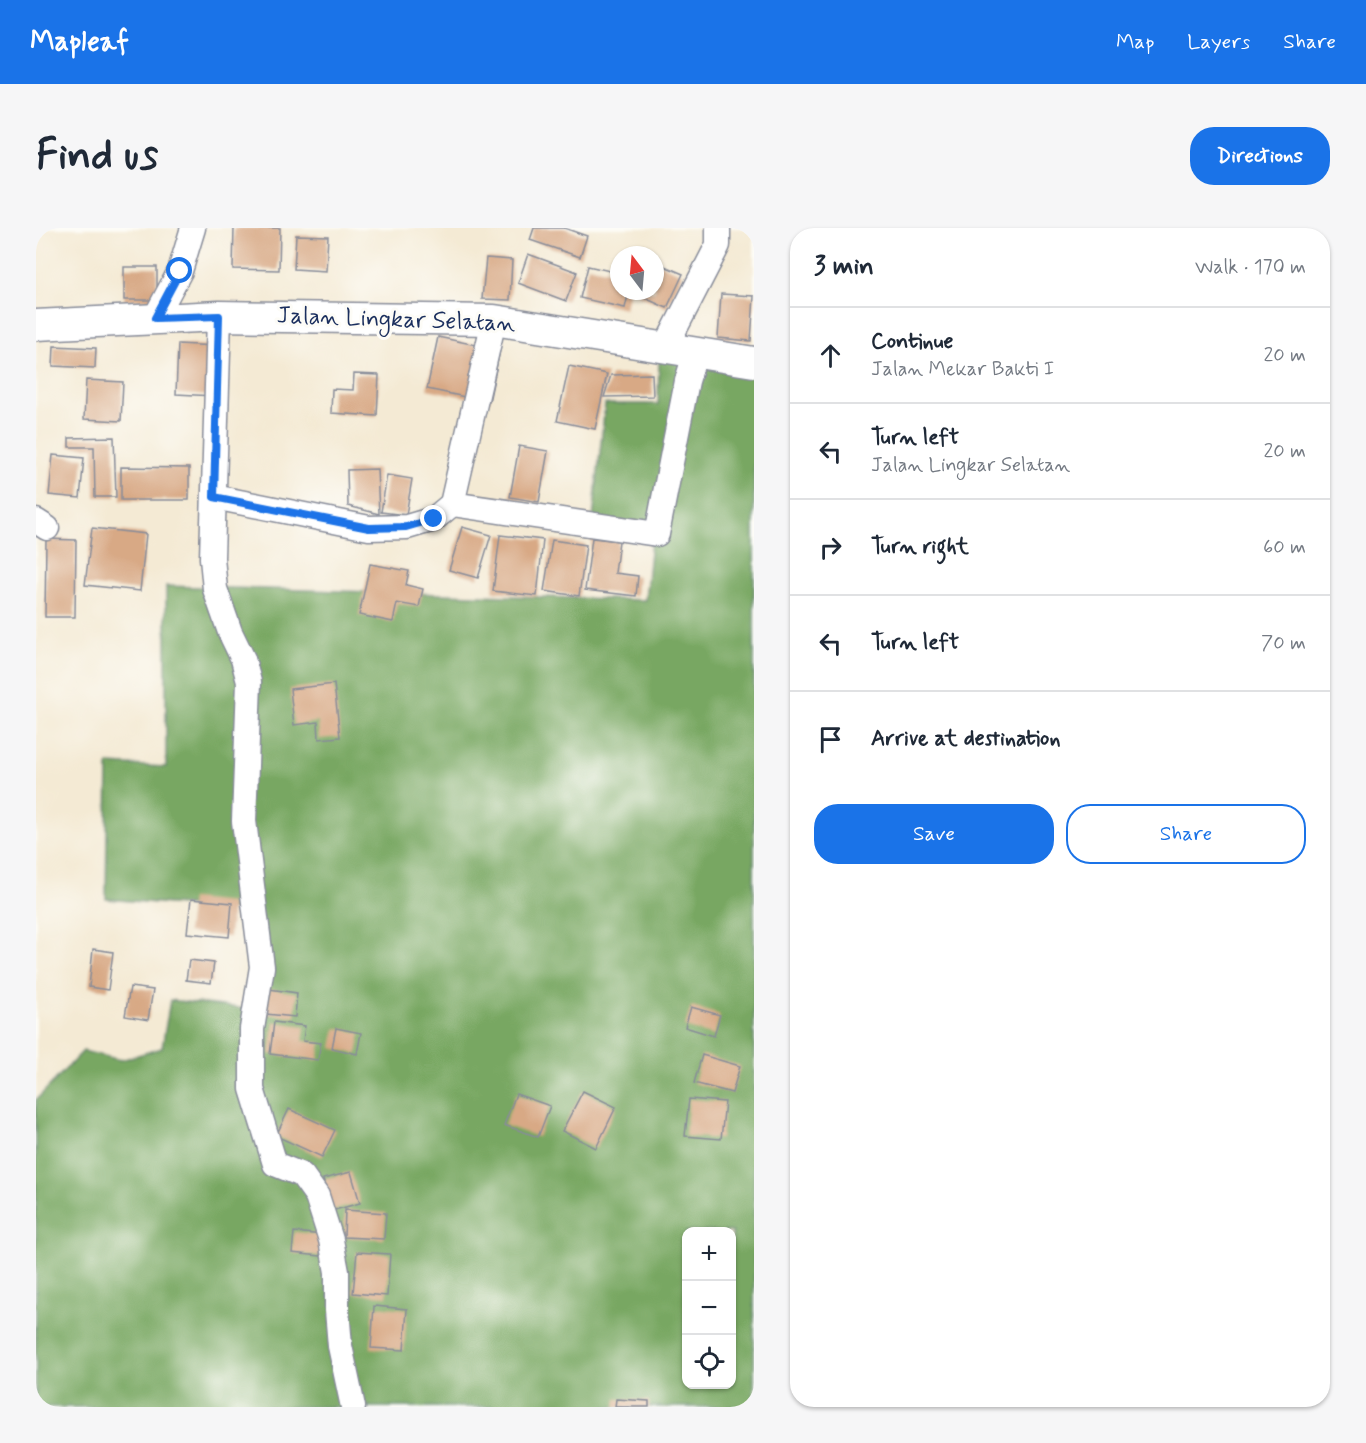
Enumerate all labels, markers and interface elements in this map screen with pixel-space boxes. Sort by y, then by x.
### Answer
text: Mapleaf [30,24,129,61]
text: Map [1116,28,1154,56]
text: Layers [1187,28,1250,56]
text: Share [1283,28,1336,56]
button: Directions [1190,127,1330,185]
text: Find us [36,129,158,184]
north arrow [610,246,664,300]
text: 3 min [814,250,874,284]
text: Walk · 170 m [1195,254,1306,281]
route start [166,257,192,283]
street label: Jalan Lingkar Selatan [276,300,516,342]
text: Continue [871,328,953,356]
icon: ahead [814,339,847,372]
text: 20 m [1263,342,1306,369]
text: Jalan Mekar Bakti I [871,356,1054,383]
text: Turn left [871,424,959,452]
icon: left [814,435,847,468]
text: 20 m [1263,438,1306,465]
text: Jalan Lingkar Selatan [871,452,1070,479]
route end [420,505,446,531]
icon: right [814,531,847,564]
text: Turn right [871,533,969,561]
text: 60 m [1263,534,1306,561]
icon: left [814,627,847,660]
text: Turn left [871,629,959,657]
text: 70 m [1261,630,1306,657]
icon: arrive [814,723,847,756]
text: Arrive at destination [871,725,1061,753]
button: Save [814,804,1054,864]
button: Share [1066,804,1306,864]
map controls [682,1227,736,1389]
button: + [682,1227,736,1281]
button: − [682,1281,736,1335]
button: locate [682,1335,736,1389]

